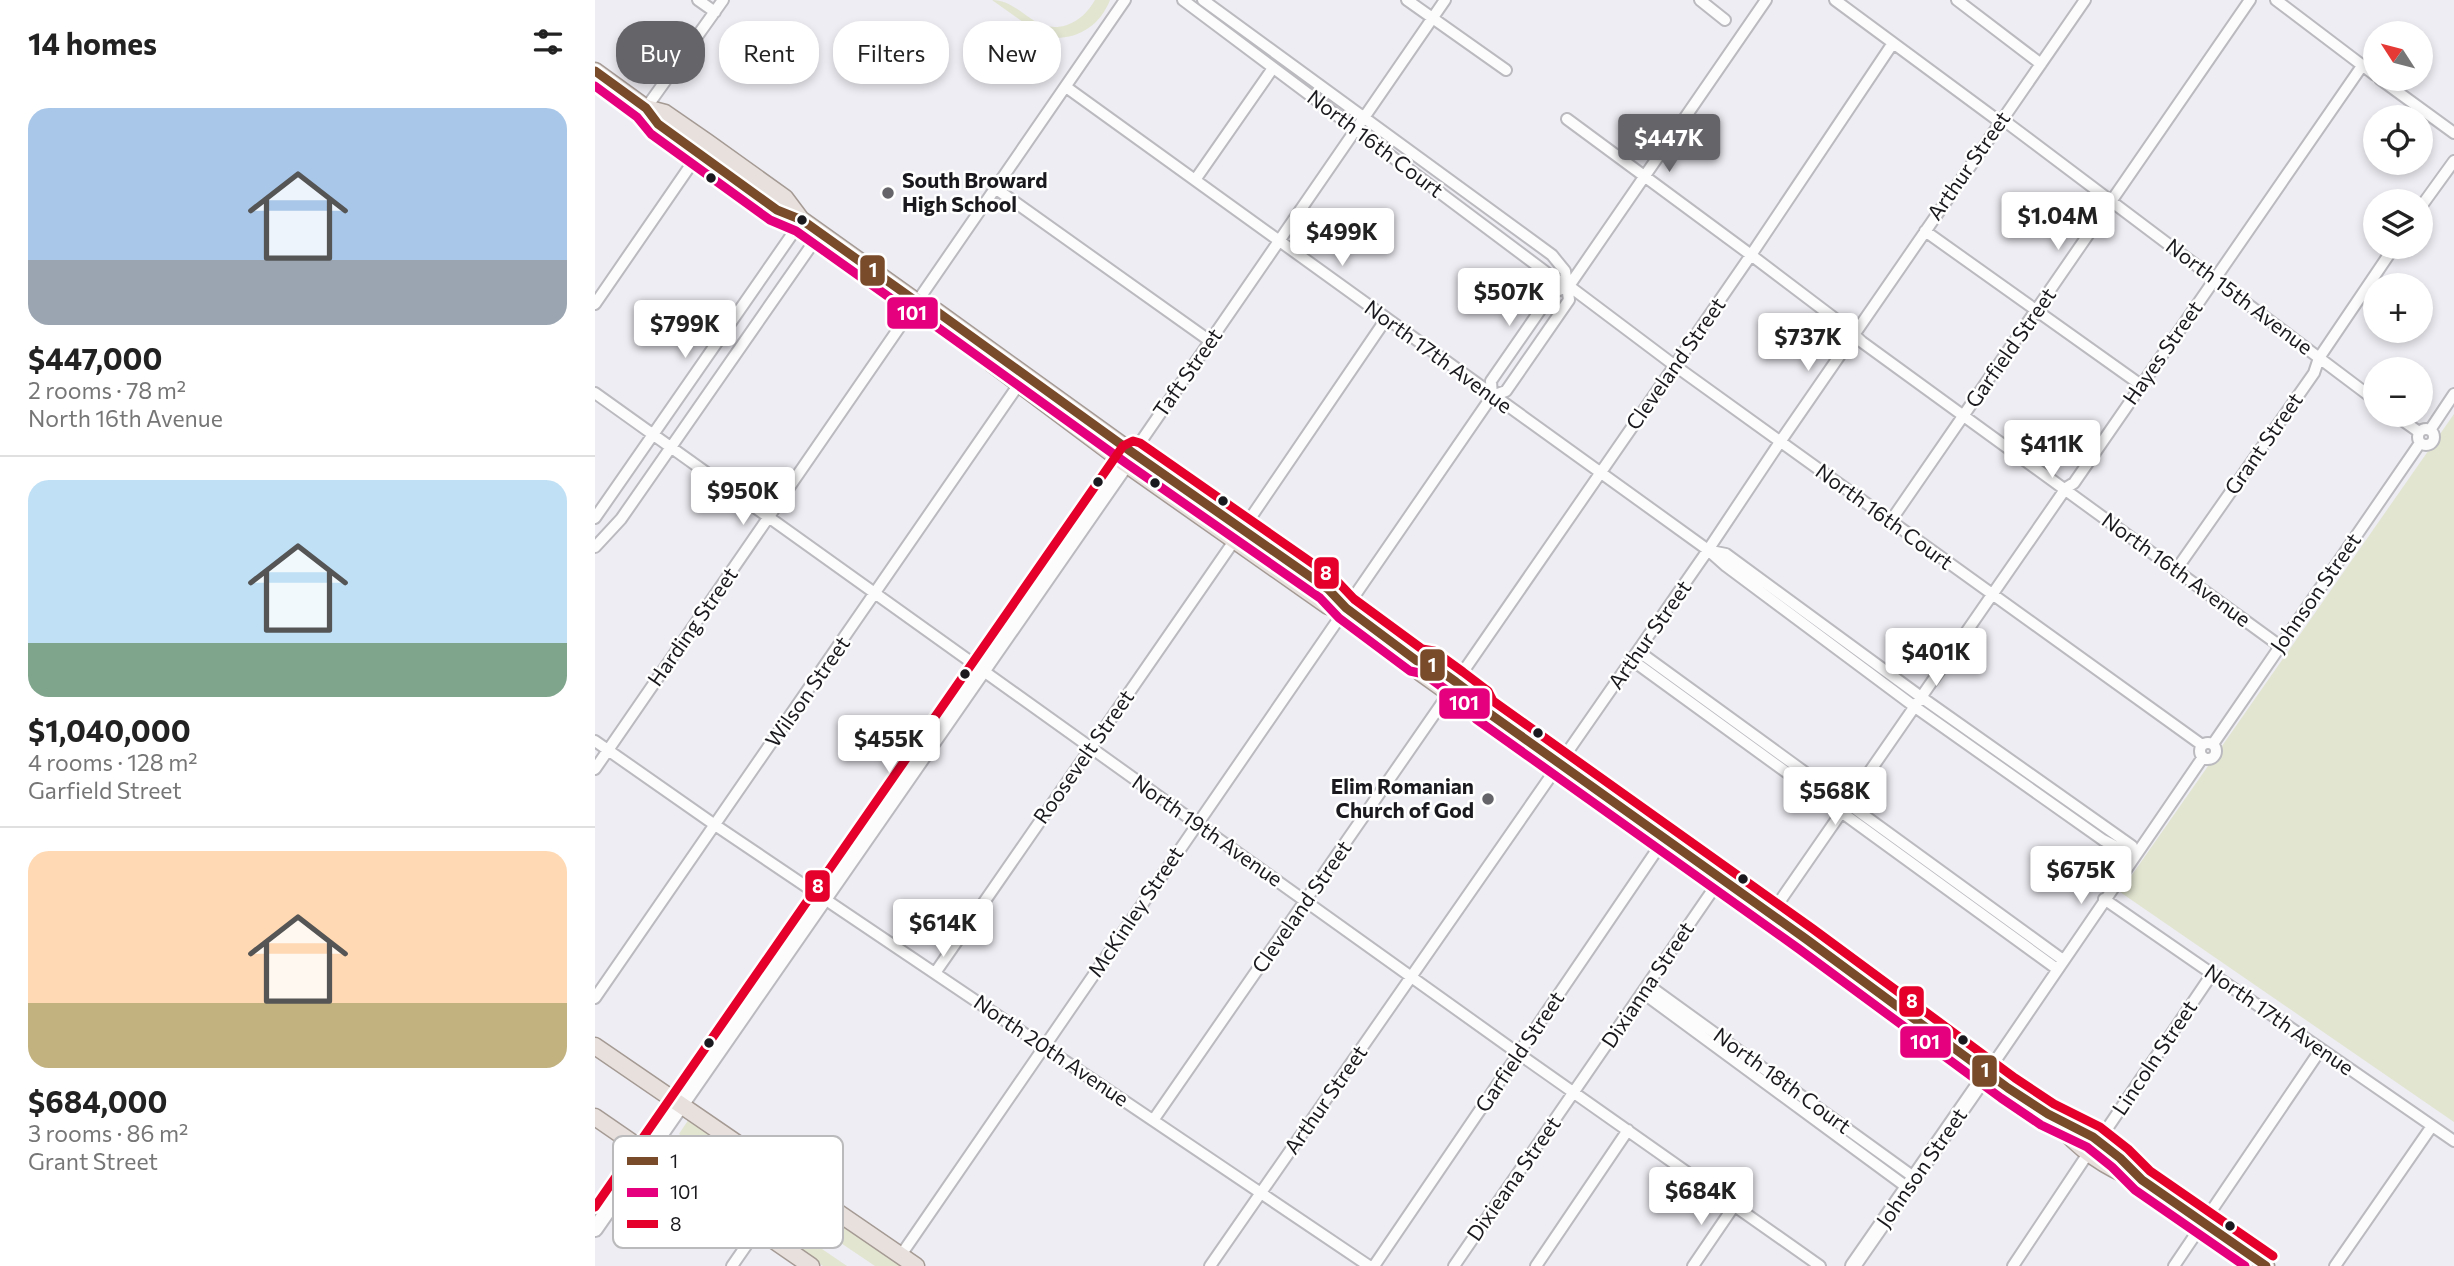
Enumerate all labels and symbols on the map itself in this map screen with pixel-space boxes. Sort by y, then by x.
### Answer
north arrow [2363,21,2433,91]
street label: North 16th Court [1303,84,1449,202]
street label: Arthur Street [1921,106,2014,224]
pin: $447K [1620,114,1718,174]
place label: South Broward High School [902,167,1048,216]
unlabelled marker [704,171,718,185]
marker: South Broward High School [880,185,896,201]
pin: $1.04M [2001,192,2115,252]
pin: $499K [1293,208,1391,268]
unlabelled marker [795,213,809,227]
street label: North 15th Avenue [2162,233,2318,359]
line badge: 1 [859,254,886,287]
text: 1 [869,258,877,281]
pin: $507K [1460,268,1558,328]
street label: Garfield Street [1959,282,2060,412]
street label: Cleveland Street [1620,292,1730,434]
street label: North 17th Avenue [1360,294,1517,418]
street label: Hayes Street [2117,295,2207,409]
line badge: 101 [886,296,939,330]
pin: $799K [636,300,734,360]
text: 101 [897,301,927,324]
pin: $737K [1759,314,1857,373]
street label: Taft Street [1147,323,1227,421]
street label: Grant Street [2219,387,2307,499]
pin: $411K [2003,420,2101,480]
street label: North 16th Court [1811,458,1958,574]
pin: $950K [694,468,792,527]
unlabelled marker [1091,475,1105,489]
unlabelled marker [1148,476,1162,490]
unlabelled marker [1216,494,1230,508]
street label: North 16th Avenue [2098,506,2256,631]
street label: Johnson Street [2264,528,2365,657]
line badge: 8 [1313,556,1340,590]
text: 8 [1320,561,1332,584]
street label: Harding Street [642,562,742,690]
street label: Arthur Street [1602,575,1695,693]
pin: $401K [1887,628,1985,688]
street label: Wilson Street [759,631,854,751]
line badge: 1 [1419,648,1446,682]
text: 1 [1428,653,1436,676]
unlabelled marker [958,667,972,681]
street label: Roosevelt Street [1027,684,1138,828]
line badge: 101 [1438,687,1491,720]
text: 101 [1449,691,1479,714]
pin: $455K [840,716,938,775]
unlabelled marker [1531,726,1545,740]
pin: $568K [1786,768,1884,827]
street label: North 19th Avenue [1128,769,1288,891]
place label: Elim Romanian Church of God [1331,773,1474,822]
marker: Elim Romanian Church of God [1480,791,1496,807]
street label: Cleveland Street [1246,835,1356,977]
street label: McKinley Street [1082,841,1188,981]
pin: $675K [2032,846,2130,906]
line badge: 8 [804,869,831,903]
unlabelled marker [1736,872,1750,886]
text: 8 [812,874,824,897]
pin: $614K [894,900,992,959]
street label: Dixianna Street [1595,916,1698,1052]
street label: North 17th Avenue [2201,958,2359,1080]
line badge: 8 [1898,985,1925,1018]
street label: Garfield Street [1469,986,1568,1116]
street label: North 20th Avenue [970,989,1134,1111]
text: 8 [1906,989,1918,1012]
street label: Lincoln Street [2106,995,2201,1119]
street label: North 18th Court [1709,1022,1856,1138]
line badge: 101 [1899,1025,1952,1059]
text: 101 [1910,1030,1940,1053]
unlabelled marker [1956,1033,1970,1047]
unlabelled marker [702,1036,716,1050]
street label: Arthur Street [1278,1040,1371,1158]
line badge: 1 [1971,1054,1998,1088]
text: 1 [1981,1058,1989,1081]
street label: Johnson Street [1870,1103,1971,1232]
street label: Dixieana Street [1461,1111,1565,1245]
legend [613,1136,843,1248]
text: 1 [670,1149,678,1172]
pin: $684K [1652,1168,1750,1227]
text: 101 [670,1180,699,1203]
text: 8 [670,1212,682,1235]
unlabelled marker [2223,1219,2237,1233]

